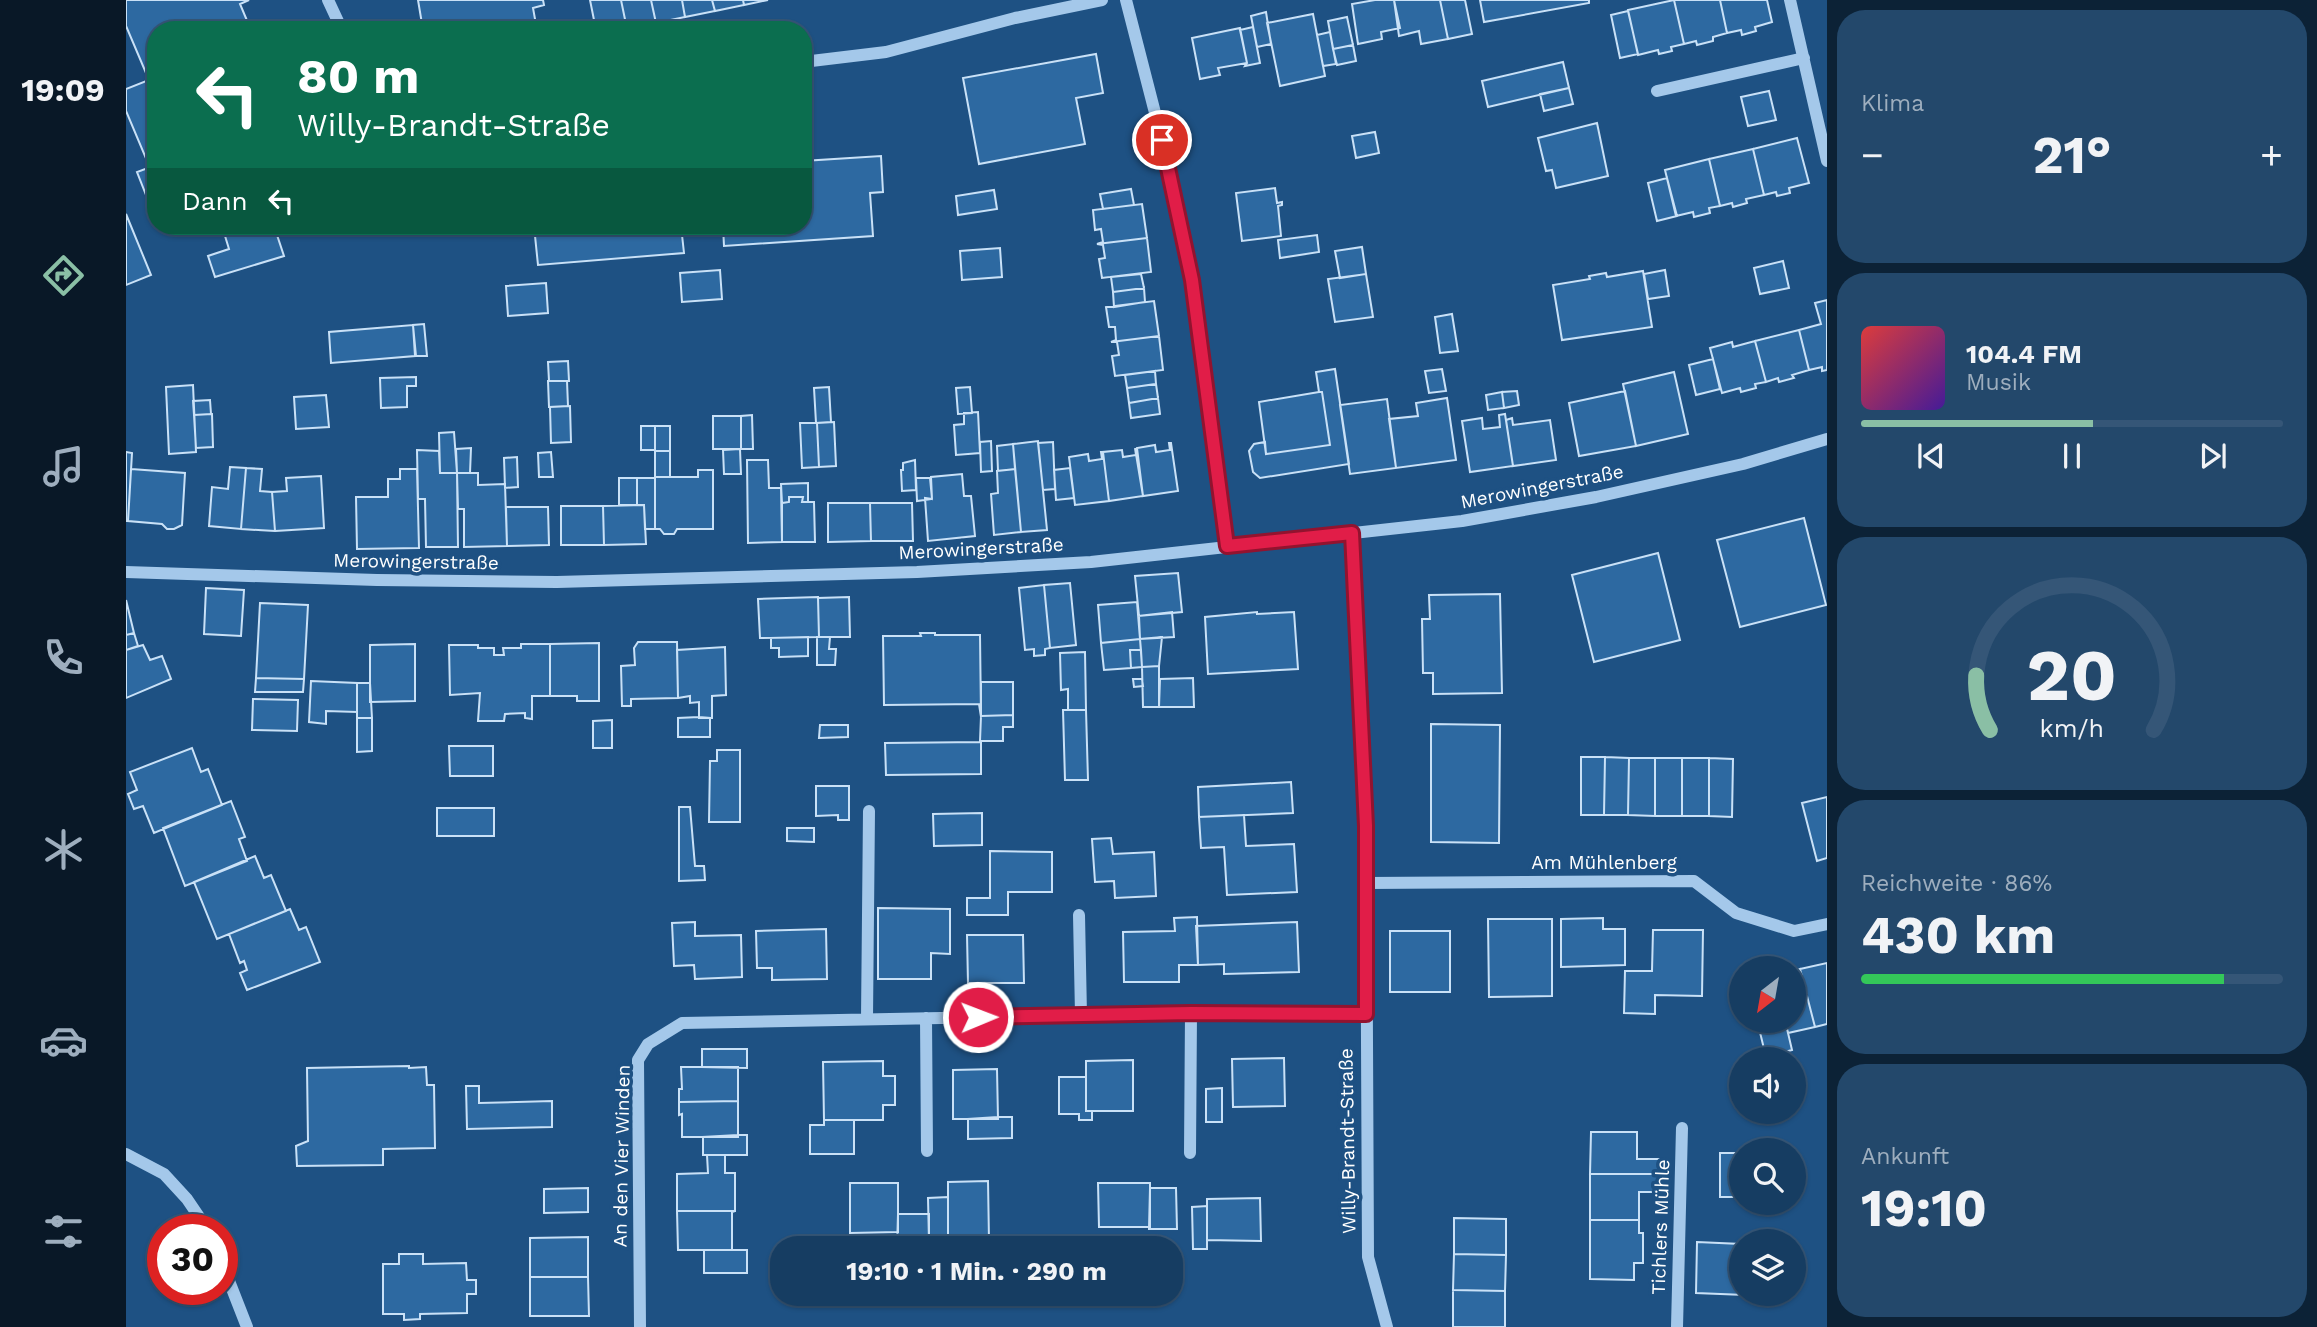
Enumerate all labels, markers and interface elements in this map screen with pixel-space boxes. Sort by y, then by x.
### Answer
text: 80 m [297,47,419,105]
icon: left [182,49,273,140]
text: 19:09 [21,71,105,109]
text: Klima [1861,90,1924,117]
text: Willy-Brandt-Straße [297,106,610,144]
pin [1132,110,1192,170]
icon: arrive [1143,121,1181,159]
text: 21° [2032,125,2112,186]
text: − [1861,133,1884,177]
text: + [2260,133,2283,177]
icon: left [262,182,300,220]
text: Dann [182,186,248,216]
icon: directions [39,251,88,300]
text: 104.4 FM [1966,339,2082,369]
text: Musik [1966,369,2031,396]
icon: previous [1912,437,1950,475]
icon: pause [2053,437,2091,475]
icon: next [2194,437,2232,475]
icon: music [39,442,88,491]
street label: Merowingerstraße [1459,459,1626,514]
street label: Merowingerstraße [898,533,1064,564]
street label: Merowingerstraße [333,549,499,574]
text: 20 [2027,632,2117,718]
icon: phone [39,633,88,682]
text: km/h [2040,713,2104,742]
icon: climate [39,825,88,874]
street label: Am Mühlenberg [1531,851,1678,874]
text: Reichweite · 86% [1861,870,2052,897]
text: 430 km [1861,905,2055,966]
north arrow [1729,956,1806,1032]
map controls [1729,956,1806,1306]
position arrow [941,980,1015,1054]
icon: car [39,1016,88,1065]
button: sound [1729,1047,1806,1124]
street label: Willy-Brandt-Straße [1334,1048,1361,1234]
street label: An den Vier Winden [608,1065,635,1248]
button: search [1729,1138,1806,1215]
text: Ankunft [1861,1143,1949,1170]
street label: Tichlers Mühle [1647,1159,1674,1295]
text: 19:10 [1861,1178,1987,1239]
icon: filters [39,1207,88,1256]
speed limit sign: 30 [147,1214,238,1305]
button: layers [1729,1229,1806,1306]
text: 19:10 · 1 Min. · 290 m [846,1256,1107,1286]

